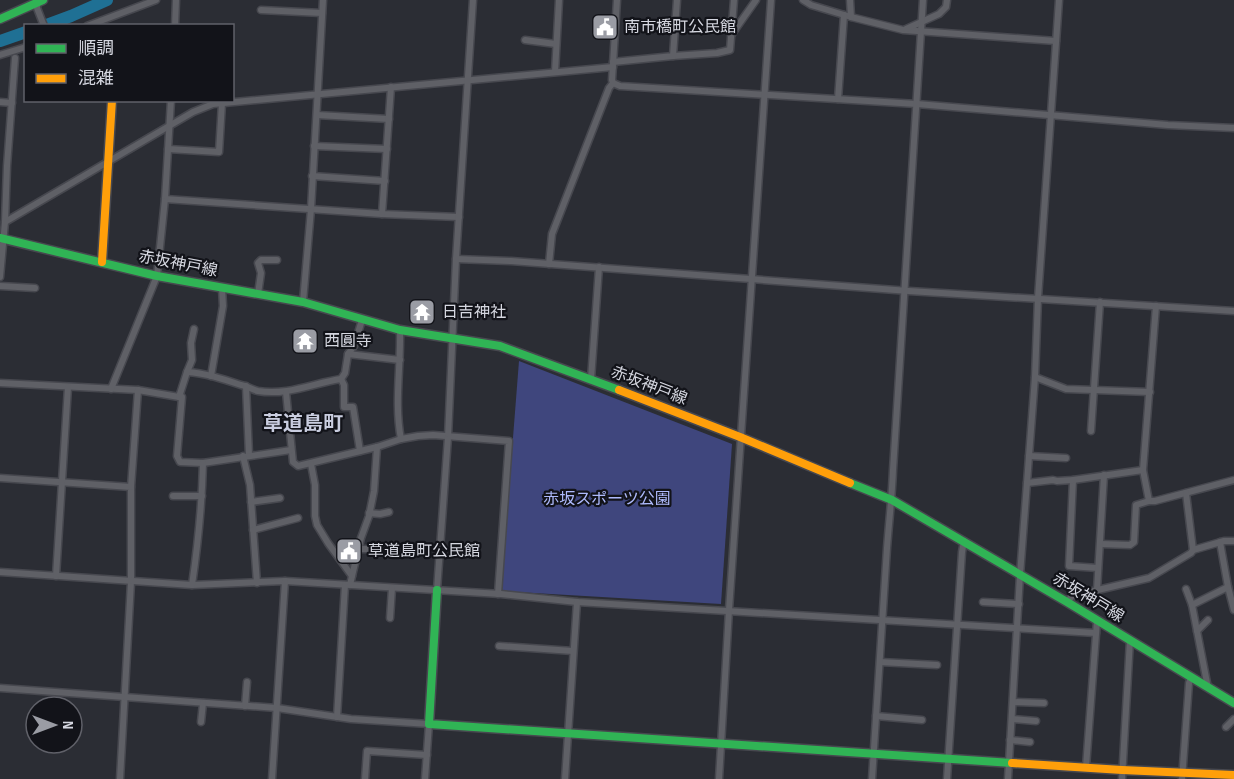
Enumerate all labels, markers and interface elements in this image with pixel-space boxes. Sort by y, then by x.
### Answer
public building icon: 南市橋町公民館 [590,12,620,42]
place label: 南市橋町公民館 [624,18,736,37]
legend [24,24,234,102]
text: 順調 [78,38,114,59]
text: 混雑 [78,68,114,89]
street label: 赤坂神戸線 [137,247,219,281]
temple icon: 日吉神社 [407,297,437,327]
place label: 日吉神社 [442,303,506,322]
temple icon: 西圓寺 [290,326,320,356]
place label: 西圓寺 [324,332,372,351]
street label: 赤坂神戸線 [608,363,690,409]
district label: 草道島町 [263,412,343,436]
park label: 赤坂スポーツ公園 [543,490,671,509]
public building icon: 草道島町公民館 [334,536,364,566]
place label: 草道島町公民館 [368,542,480,561]
street label: 赤坂神戸線 [1049,569,1127,627]
north arrow [24,695,84,755]
text: N [58,721,77,729]

